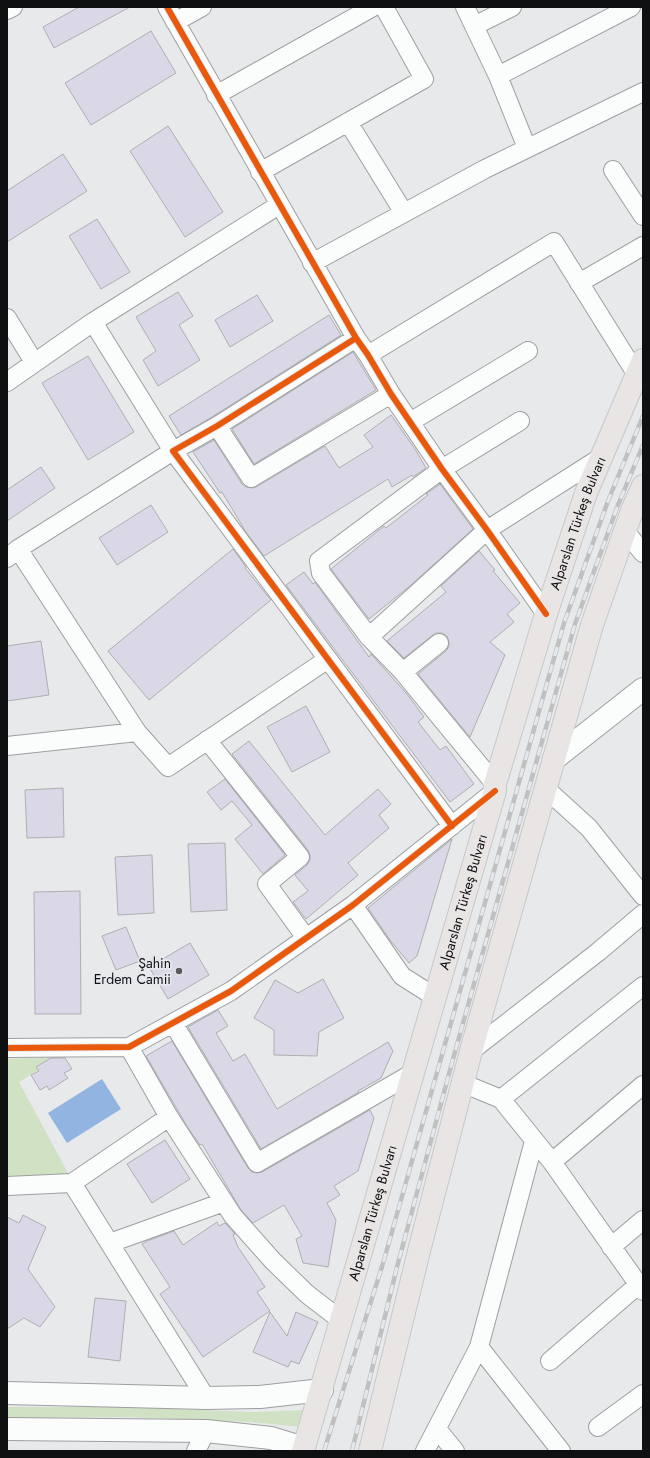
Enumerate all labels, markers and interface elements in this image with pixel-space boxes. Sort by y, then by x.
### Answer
street label: Alparslan Türkeş Bulvarı [545,453,611,593]
street label: Alparslan Türkeş Bulvarı [434,831,492,972]
place label: Şahin Erdem Camii [94,953,171,989]
marker: Şahin Erdem Camii [174,966,184,976]
street label: Alparslan Türkeş Bulvarı [343,1143,402,1283]

